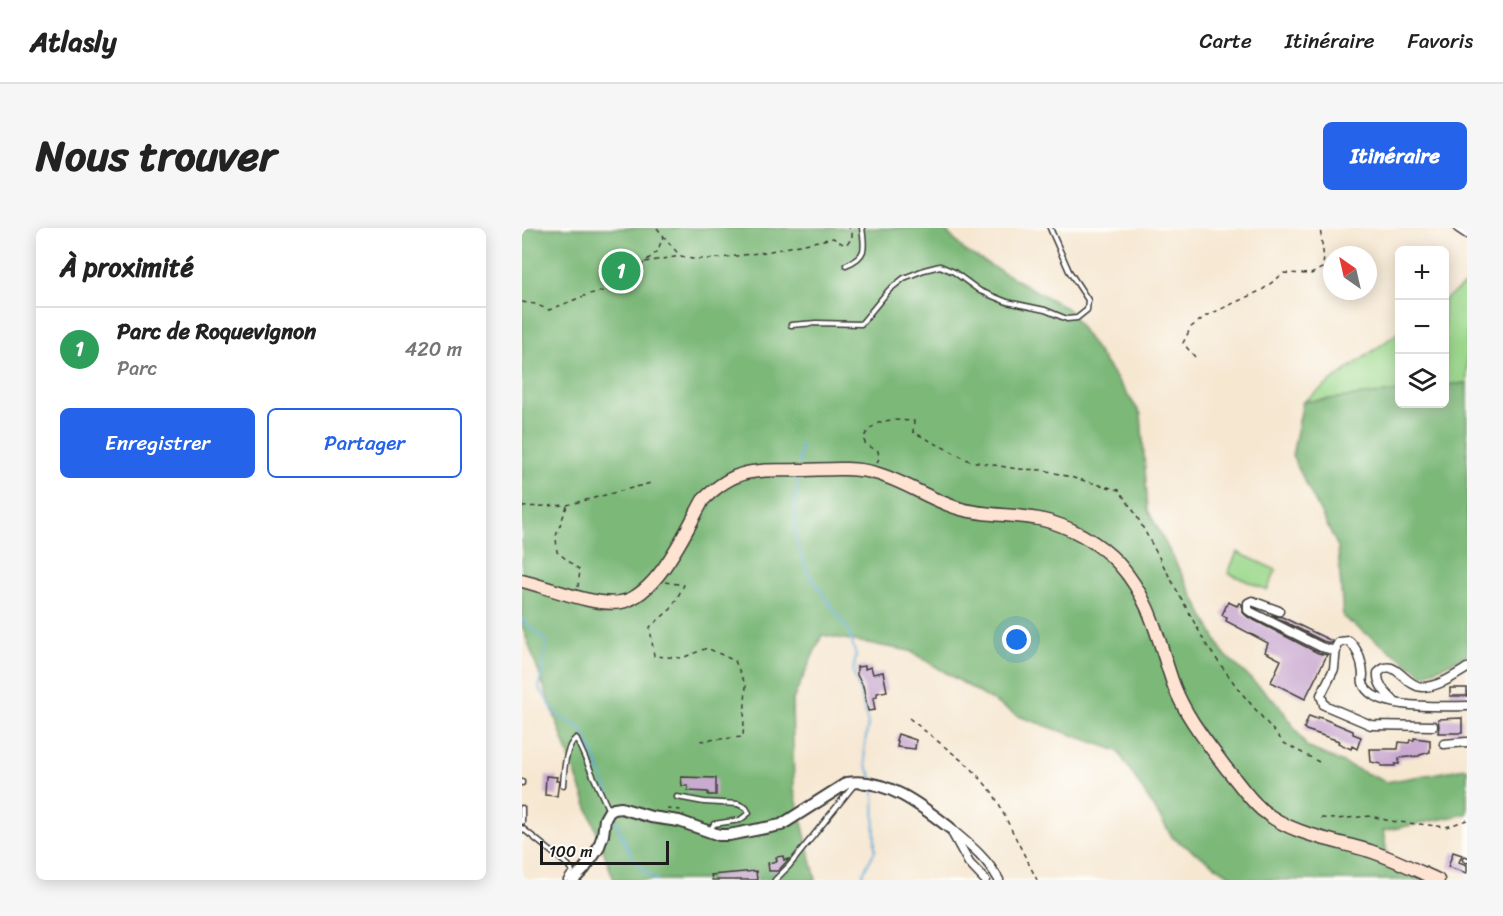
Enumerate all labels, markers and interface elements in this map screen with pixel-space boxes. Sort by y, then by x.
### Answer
text: Atlasly [30,17,117,66]
text: Carte [1200,22,1252,60]
text: Itinéraire [1285,22,1375,60]
text: Favoris [1408,22,1473,60]
text: Nous trouver [36,119,276,193]
button: Itinéraire [1323,122,1467,190]
text: À proximité [60,244,194,290]
north arrow [1323,246,1377,300]
map controls [1395,246,1449,408]
button: + [1395,246,1449,300]
pin: 1 [602,248,640,294]
button: − [1395,300,1449,354]
text: Parc de Roquevignon [117,312,316,351]
text: 1 [75,332,84,367]
text: 420 m [405,332,462,367]
text: Parc [117,351,157,386]
button: layers [1395,354,1449,408]
button: Enregistrer [60,408,255,478]
button: Partager [267,408,462,478]
your location [1002,625,1031,654]
text: 100 m [549,837,593,866]
scale bar [540,838,669,866]

